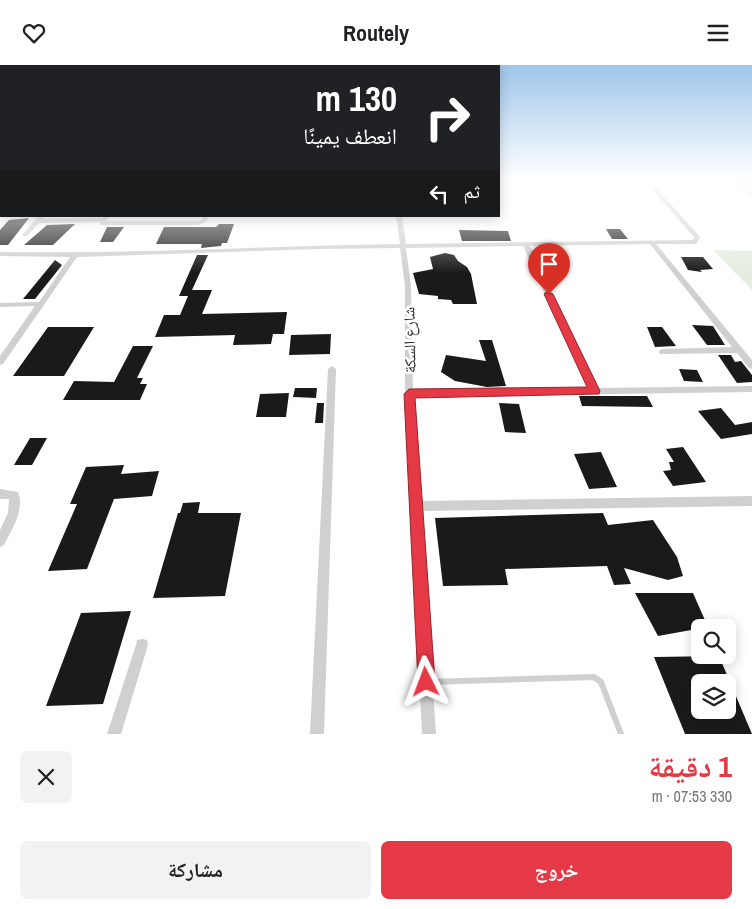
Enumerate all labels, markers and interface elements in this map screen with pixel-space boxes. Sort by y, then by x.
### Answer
text: Routely [343,18,409,48]
icon: heart [20,19,48,47]
icon: menu [704,19,732,47]
text: 130 m [316,75,397,122]
icon: right [415,85,480,150]
text: انعطف يمينًا [303,121,397,151]
text: ثم [463,178,480,204]
icon: left [425,180,453,208]
pin [528,243,570,294]
icon: arrive [535,250,563,278]
street label: شارع السكة [397,307,421,373]
map controls [691,619,736,719]
button: search [691,619,736,664]
position arrow [399,655,451,707]
button: layers [691,674,736,719]
text: 1 دقيقة [648,746,732,786]
button: close [20,751,72,803]
text: 330 m · 07:53 [652,785,732,807]
button: مشاركة [20,841,371,899]
button: خروج [381,841,732,899]

